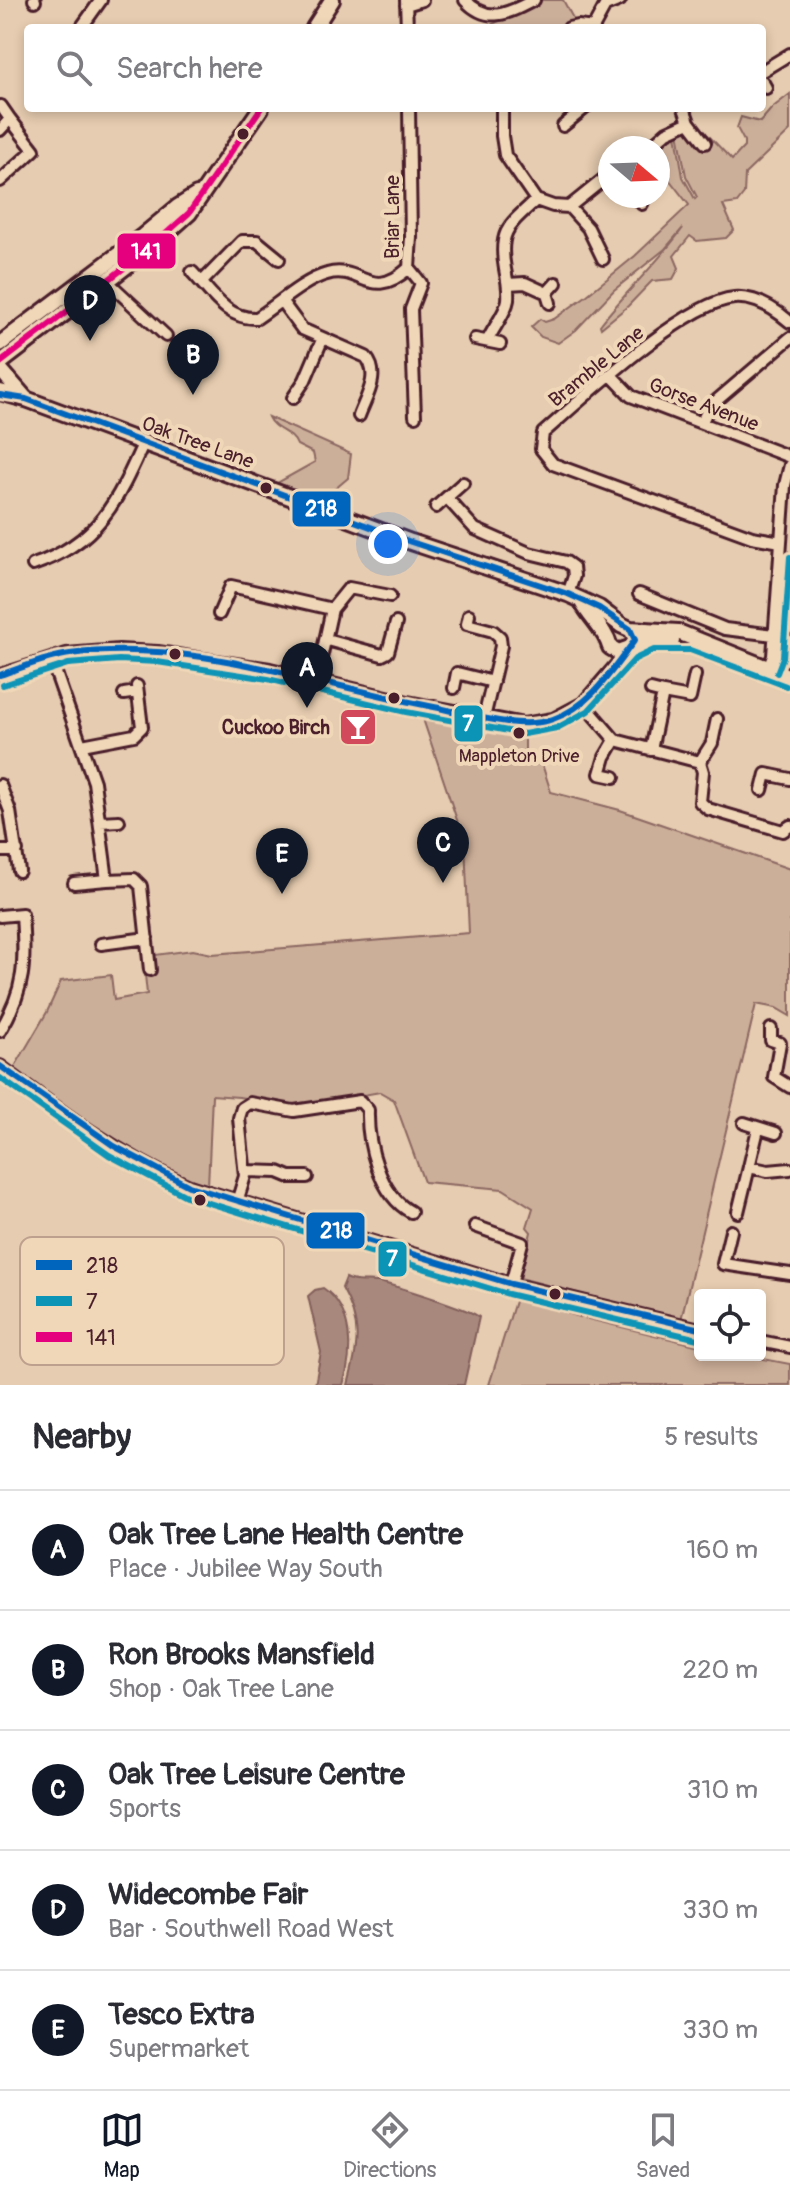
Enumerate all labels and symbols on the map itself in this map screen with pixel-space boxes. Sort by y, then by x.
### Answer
unlabelled marker [235,126,251,142]
north arrow [598,136,670,208]
street label: Briar Lane [380,175,405,259]
line badge: 141 [116,232,177,270]
text: 141 [131,238,161,266]
pin: D [64,275,116,341]
street label: Bramble Lane [544,320,649,412]
pin: B [167,329,219,395]
street label: Gorse Avenue [645,372,762,437]
street label: Oak Tree Lane [139,411,257,474]
unlabelled marker [258,480,274,496]
line badge: 218 [291,490,352,528]
text: 218 [305,495,337,523]
your location [368,524,408,564]
pin: A [281,642,333,708]
unlabelled marker [167,646,183,662]
unlabelled marker [386,690,402,706]
line badge: 7 [453,704,484,743]
bar icon: Cuckoo Birch [337,706,379,748]
text: 7 [462,710,474,738]
place label: Cuckoo Birch [222,715,330,740]
marker: Mappleton Drive [511,725,527,741]
place label: Mappleton Drive [459,745,579,768]
pin: C [417,817,469,883]
pin: E [256,828,308,894]
unlabelled marker [192,1192,208,1208]
line badge: 218 [305,1211,366,1250]
text: 218 [320,1217,352,1245]
legend [20,1237,284,1365]
line badge: 7 [377,1240,408,1278]
text: 7 [386,1245,398,1273]
text: 218 [86,1252,118,1280]
unlabelled marker [547,1286,563,1302]
text: 7 [86,1288,98,1316]
text: 141 [86,1324,116,1352]

